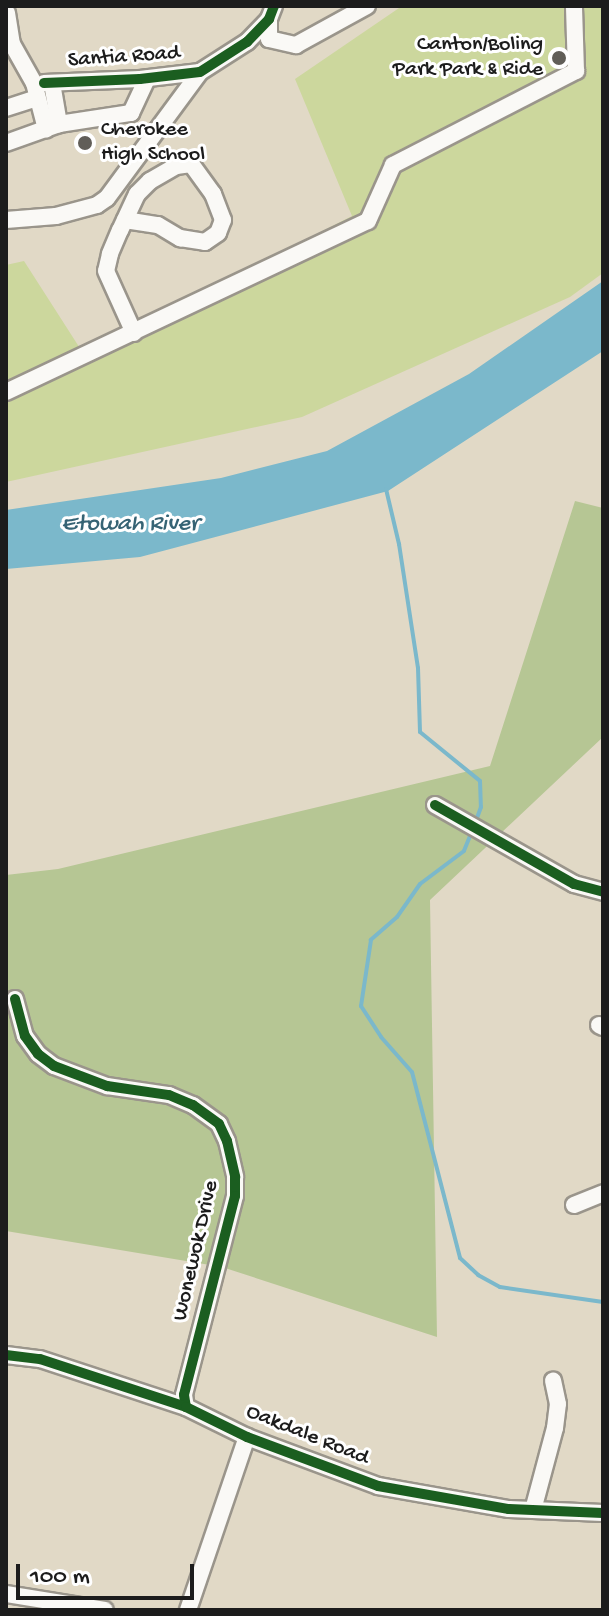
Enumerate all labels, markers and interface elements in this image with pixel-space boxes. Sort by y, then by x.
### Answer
place label: Canton/Boling Park Park & Ride [393,32,543,84]
street label: Santia Road [67,41,181,75]
marker: Canton/Boling Park Park & Ride [550,49,568,67]
place label: Cherokee High School [101,117,205,168]
marker: Cherokee High School [76,134,94,152]
water label: Etowah River [62,511,198,539]
street label: Wonewok Drive [168,1178,226,1324]
street label: Oakdale Road [242,1399,372,1473]
scale bar [20,1548,198,1598]
text: 100 m [30,1563,90,1592]

